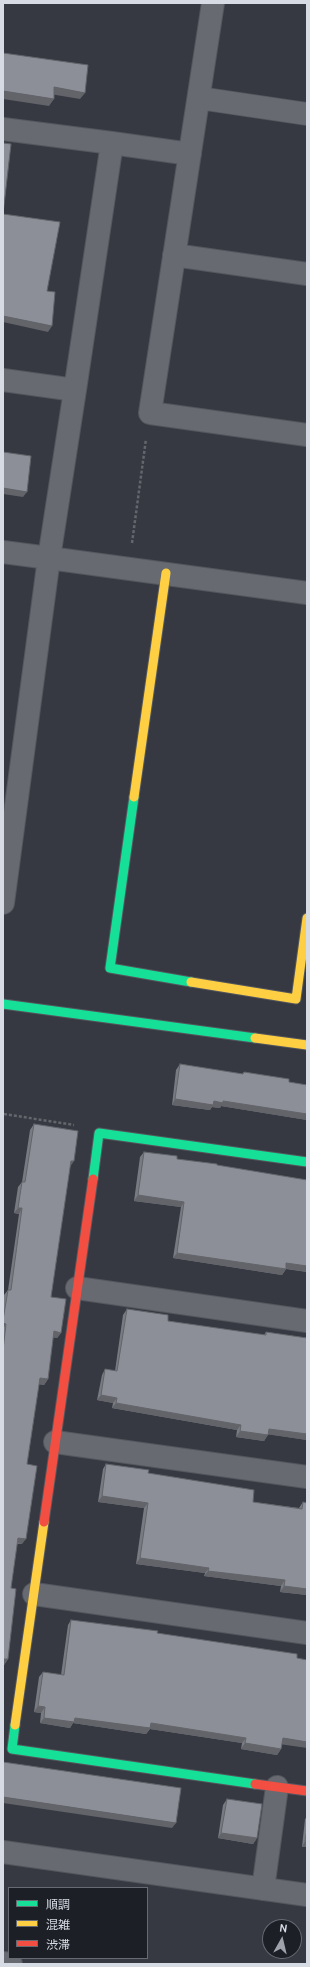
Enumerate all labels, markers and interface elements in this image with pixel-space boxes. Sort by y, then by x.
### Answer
legend [8,1887,148,1959]
text: 順調 [46,1897,70,1912]
text: 混雑 [46,1917,70,1932]
north arrow [262,1919,302,1959]
text: N [279,1921,288,1936]
text: 渋滞 [46,1937,70,1952]

